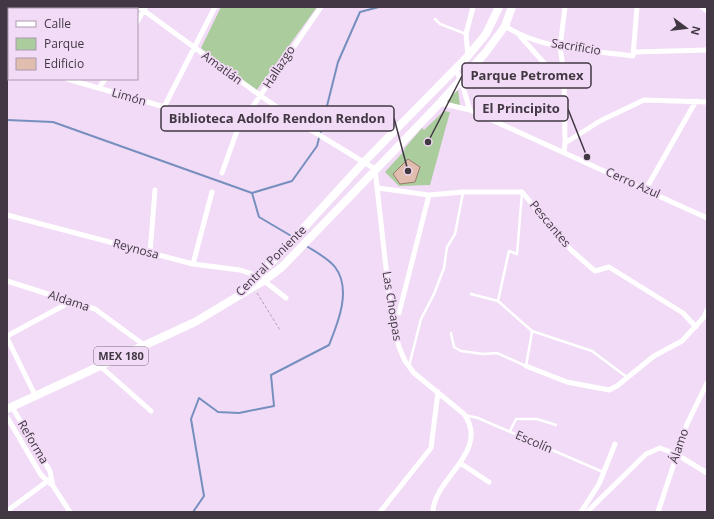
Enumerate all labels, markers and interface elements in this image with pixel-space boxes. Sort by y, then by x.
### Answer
legend [8,8,138,80]
north arrow [666,8,706,48]
text: Calle [44,15,71,32]
text: N [688,24,705,37]
street label: Sacrificio [550,34,602,59]
text: Parque [44,35,84,52]
street label: Hallazgo [258,42,299,91]
street label: Amatlán [198,47,246,88]
text: Edificio [44,55,84,72]
callout: Parque Petromex [462,63,591,88]
text: Parque Petromex [470,66,584,84]
street label: Limón [110,84,148,110]
callout: El Principito [474,96,568,121]
text: El Principito [482,99,560,117]
callout: Biblioteca Adolfo Rendon Rendon [161,106,394,131]
text: Biblioteca Adolfo Rendon Rendon [169,109,385,127]
street label: Cerro Azul [603,163,663,202]
street label: Pescantes [526,197,575,251]
street label: Central Poniente [232,221,310,300]
street label: Reynosa [111,234,161,263]
street label: Las Choapas [379,270,406,342]
street label: Aldama [46,286,92,315]
road number: MEX 180 [94,347,148,365]
street label: Reforma [14,417,53,467]
street label: Escolín [513,426,555,457]
street label: Álamo [665,426,692,465]

